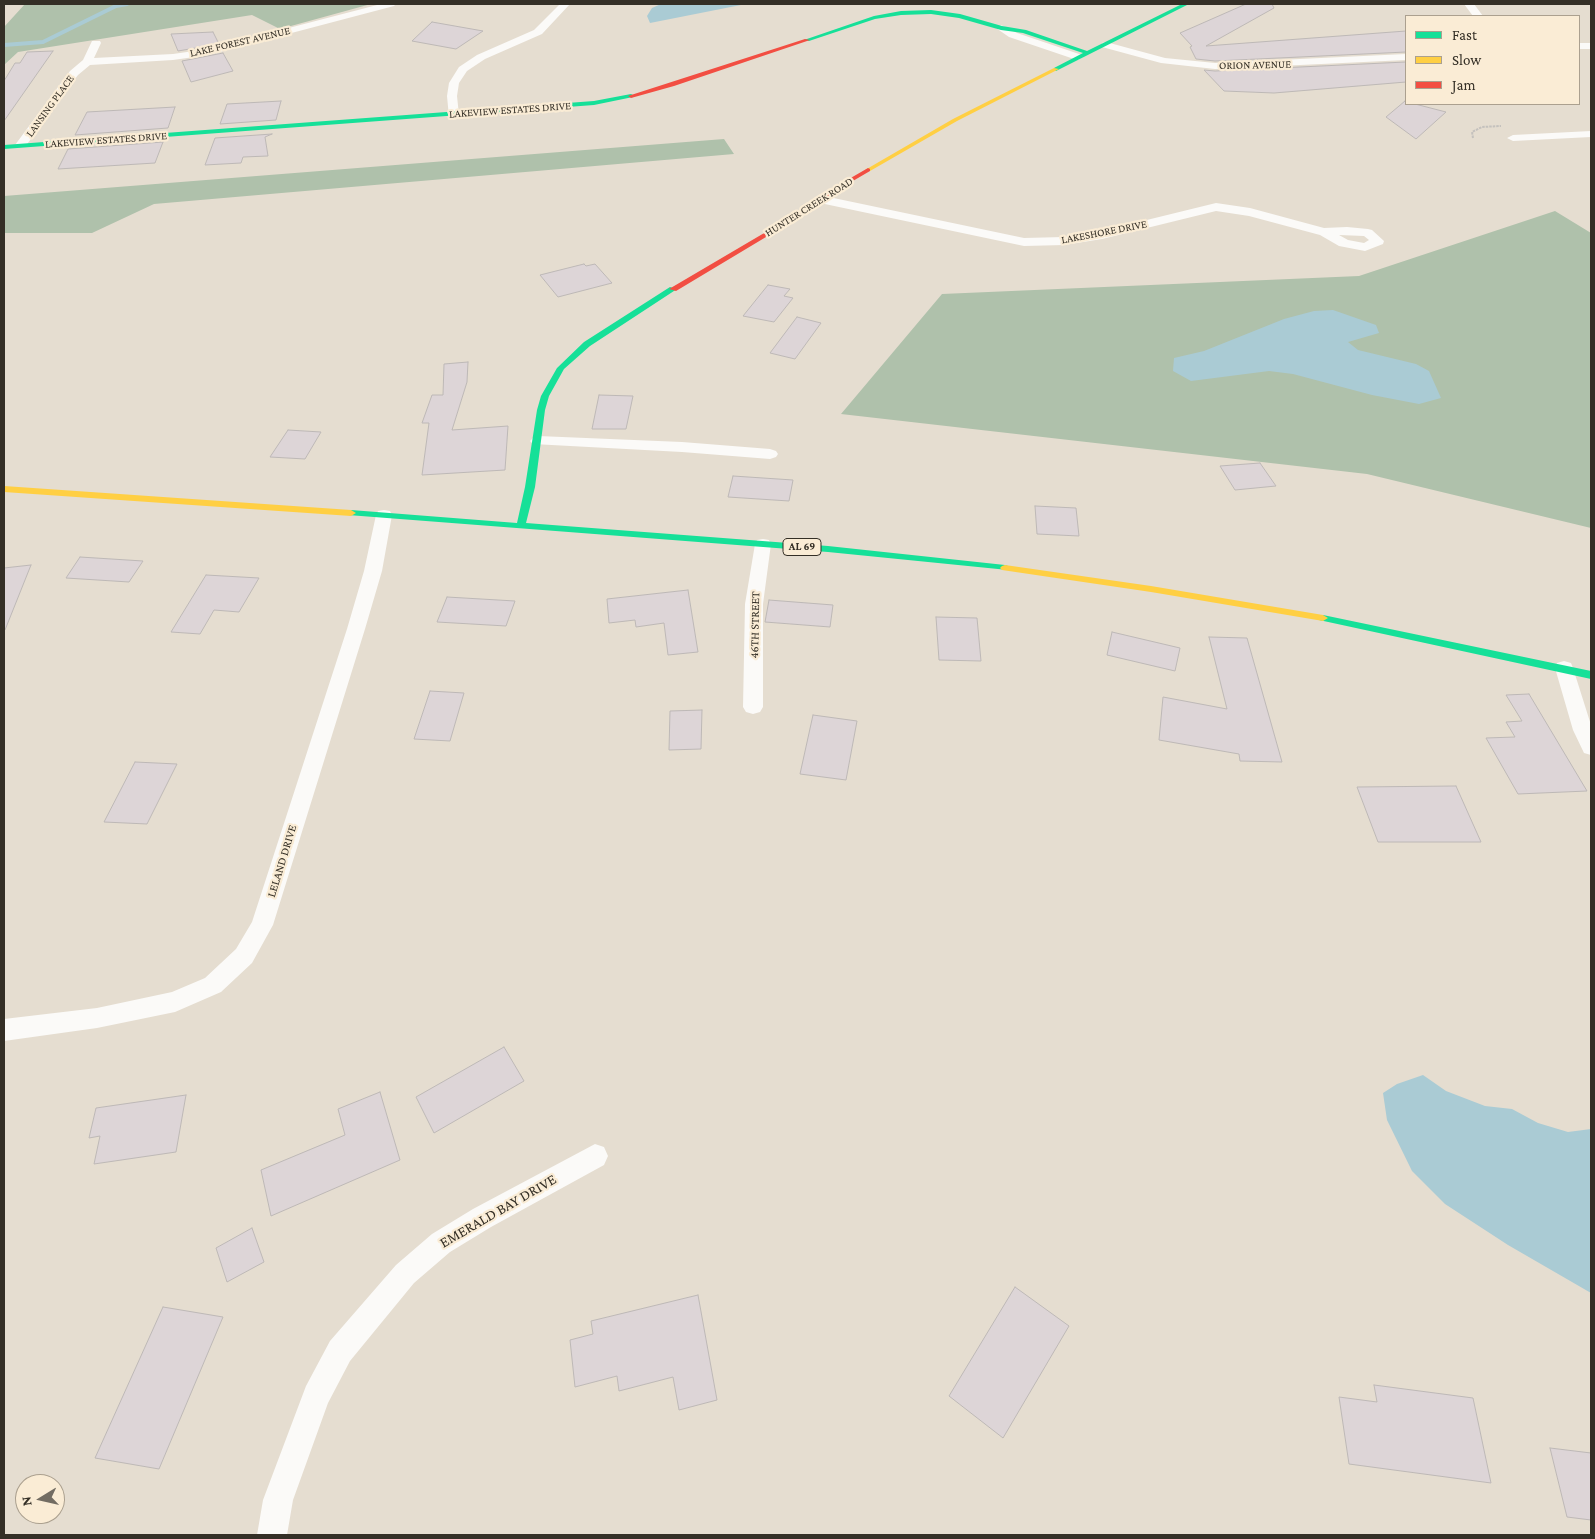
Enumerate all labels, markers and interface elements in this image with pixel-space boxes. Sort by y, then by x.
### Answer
legend [1405,15,1580,105]
street label: LAKE FOREST AVENUE [188,24,292,60]
text: Fast [1452,27,1477,43]
text: Slow [1452,52,1481,68]
street label: ORION AVENUE [1219,58,1291,72]
street label: LANSING PLACE [23,72,77,140]
text: Jam [1452,77,1475,93]
street label: LAKEVIEW ESTATES DRIVE [449,99,571,121]
street label: LAKEVIEW ESTATES DRIVE [45,129,167,151]
street label: HUNTER CREEK ROAD [762,175,856,239]
street label: LAKESHORE DRIVE [1060,217,1148,247]
road number: AL 69 [783,538,821,556]
street label: 46TH STREET [747,591,763,659]
street label: LELAND DRIVE [264,823,300,899]
street label: EMERALD BAY DRIVE [436,1170,560,1252]
north arrow [15,1474,65,1524]
text: N [18,1495,35,1507]

